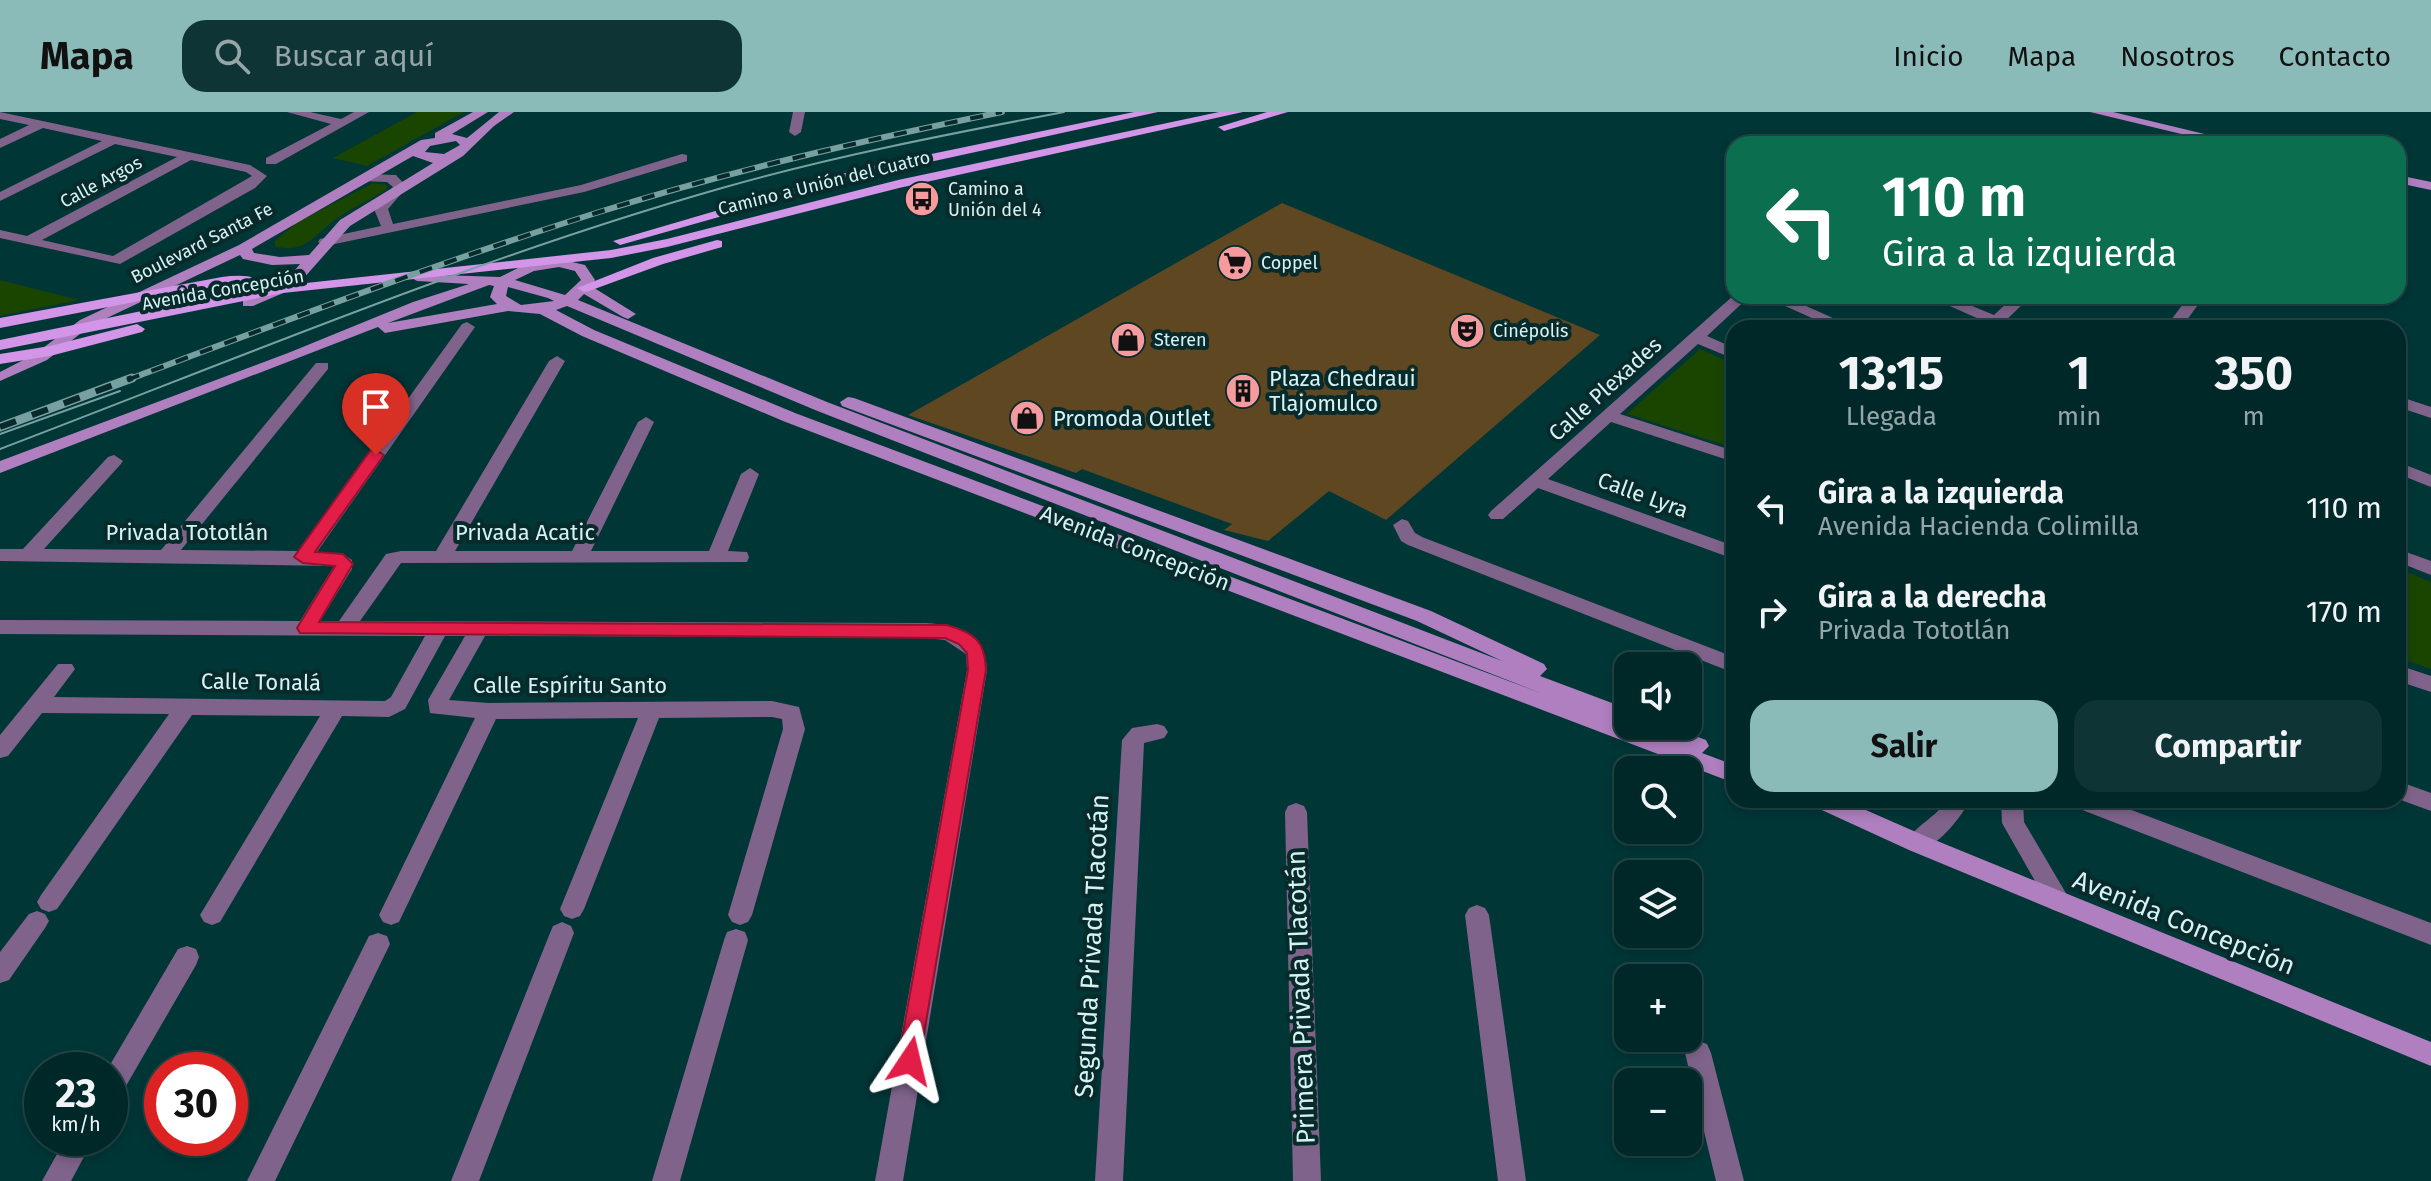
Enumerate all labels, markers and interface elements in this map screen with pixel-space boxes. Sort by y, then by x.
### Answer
search box [182,20,742,92]
text: Mapa [40,33,134,79]
icon: search [210,34,254,78]
text: Buscar aquí [274,38,434,74]
text: Inicio [1893,40,1964,73]
text: Mapa [2008,40,2076,73]
text: Nosotros [2120,40,2235,73]
text: Contacto [2279,40,2391,73]
street label: Camino a Unión del Cuatro [716,146,932,220]
street label: Calle Argos [56,151,146,213]
text: 110 m [1882,164,2026,231]
icon: left [1750,168,1854,272]
place label: Camino a Unión del 4 [948,178,1042,221]
bus stop icon: Camino a Unión del 4 [903,180,941,218]
street label: Boulevard Santa Fe [127,198,277,288]
text: Gira a la izquierda [1882,232,2177,276]
supermarket icon: Coppel [1216,244,1254,282]
place label: Coppel [1261,252,1318,274]
street label: Avenida Concepción [140,265,306,315]
theatre icon: Cinépolis [1448,312,1486,350]
place label: Cinépolis [1493,320,1568,342]
shop icon: Steren [1109,321,1147,359]
place label: Steren [1154,329,1207,351]
street label: Calle Plexades [1543,331,1667,447]
text: 13:15 [1839,344,1944,402]
text: 1 [2068,344,2090,402]
text: 350 [2214,344,2293,402]
place label: Plaza Chedraui Tlajomulco [1269,365,1416,417]
building icon: Plaza Chedraui Tlajomulco [1224,372,1262,410]
pin [342,373,410,455]
icon: arrive [354,385,398,429]
shop icon: Promoda Outlet [1008,399,1046,437]
text: Llegada [1846,401,1937,432]
text: min [2057,401,2102,432]
text: m [2243,401,2265,432]
place label: Promoda Outlet [1053,405,1211,432]
street label: Calle Lyra [1594,466,1692,524]
text: Gira a la izquierda [1818,475,2064,511]
icon: left [1750,486,1794,530]
text: 110 m [2306,490,2382,526]
street label: Avenida Concepción [1037,499,1233,597]
text: Avenida Hacienda Colimilla [1818,511,2140,542]
street label: Privada Tototlán [106,519,268,546]
street label: Privada Acatic [455,519,595,546]
text: Gira a la derecha [1818,579,2047,615]
icon: right [1750,590,1794,634]
text: 170 m [2306,594,2382,630]
text: Privada Tototlán [1818,615,2010,646]
map controls [1614,652,1702,1156]
button: sound [1614,652,1702,740]
street label: Calle Tonalá [201,667,321,697]
street label: Calle Espíritu Santo [473,672,667,699]
button: Salir [1750,700,2058,792]
button: Compartir [2074,700,2382,792]
button: search [1614,756,1702,844]
street label: Segunda Privada Tlacotán [1069,793,1115,1099]
street label: Primera Privada Tlacotán [1280,849,1322,1145]
button: layers [1614,860,1702,948]
street label: Avenida Concepción [2068,864,2300,982]
button: + [1614,964,1702,1052]
position arrow [868,1019,952,1103]
speed limit sign: 30 [144,1052,248,1156]
button: − [1614,1068,1702,1156]
text: 23 [55,1070,97,1118]
text: km/h [51,1112,101,1136]

